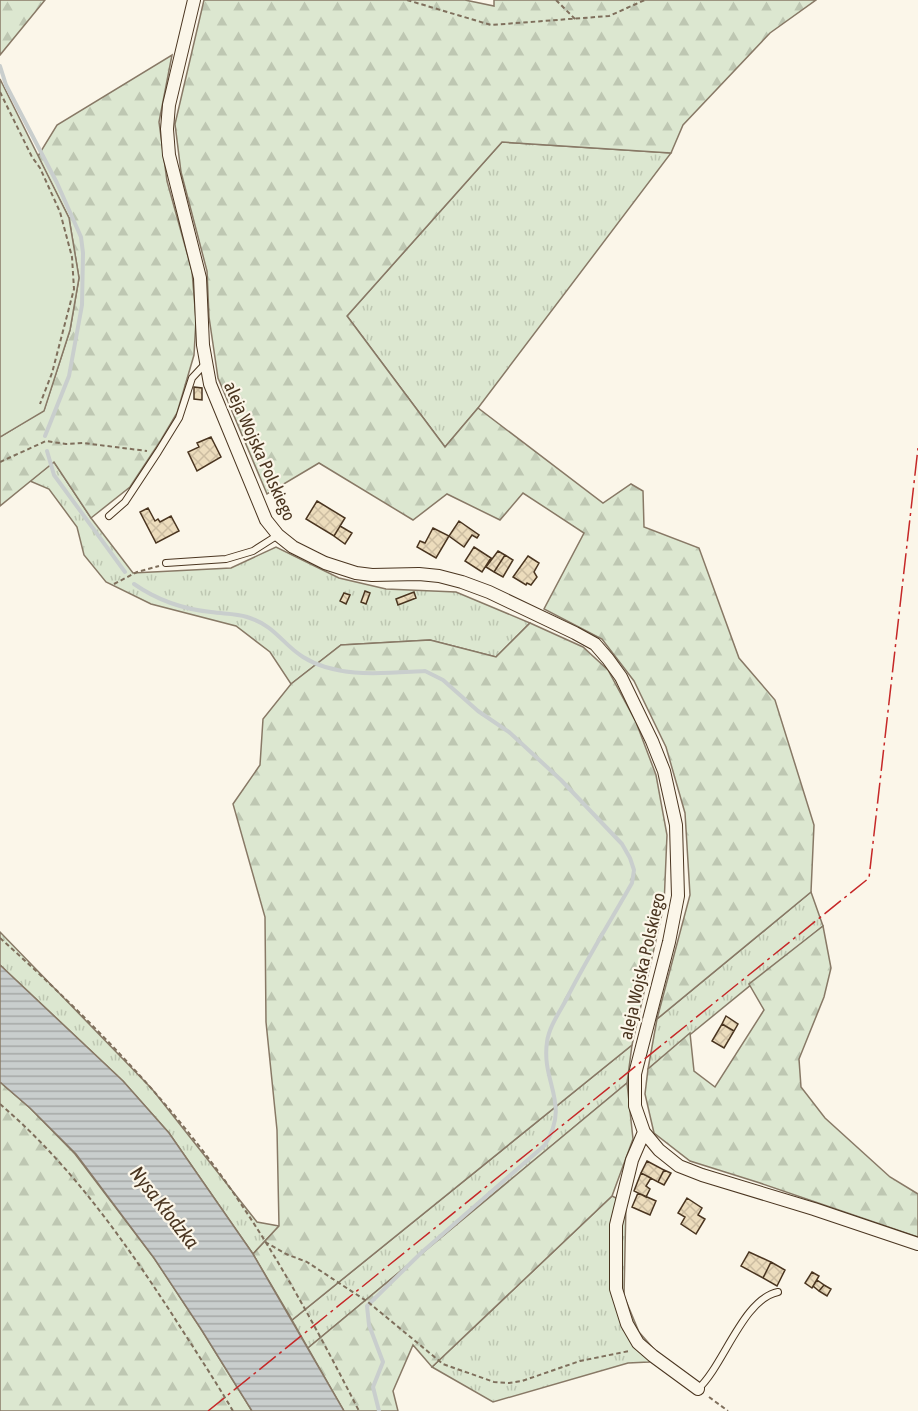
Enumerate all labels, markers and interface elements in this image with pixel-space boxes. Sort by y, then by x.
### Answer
street label: aleja Wojska Polskiego [220,378,300,524]
street label: aleja Wojska Polskiego [615,891,669,1041]
water label: Nysa Kłodzka [126,1161,204,1253]

